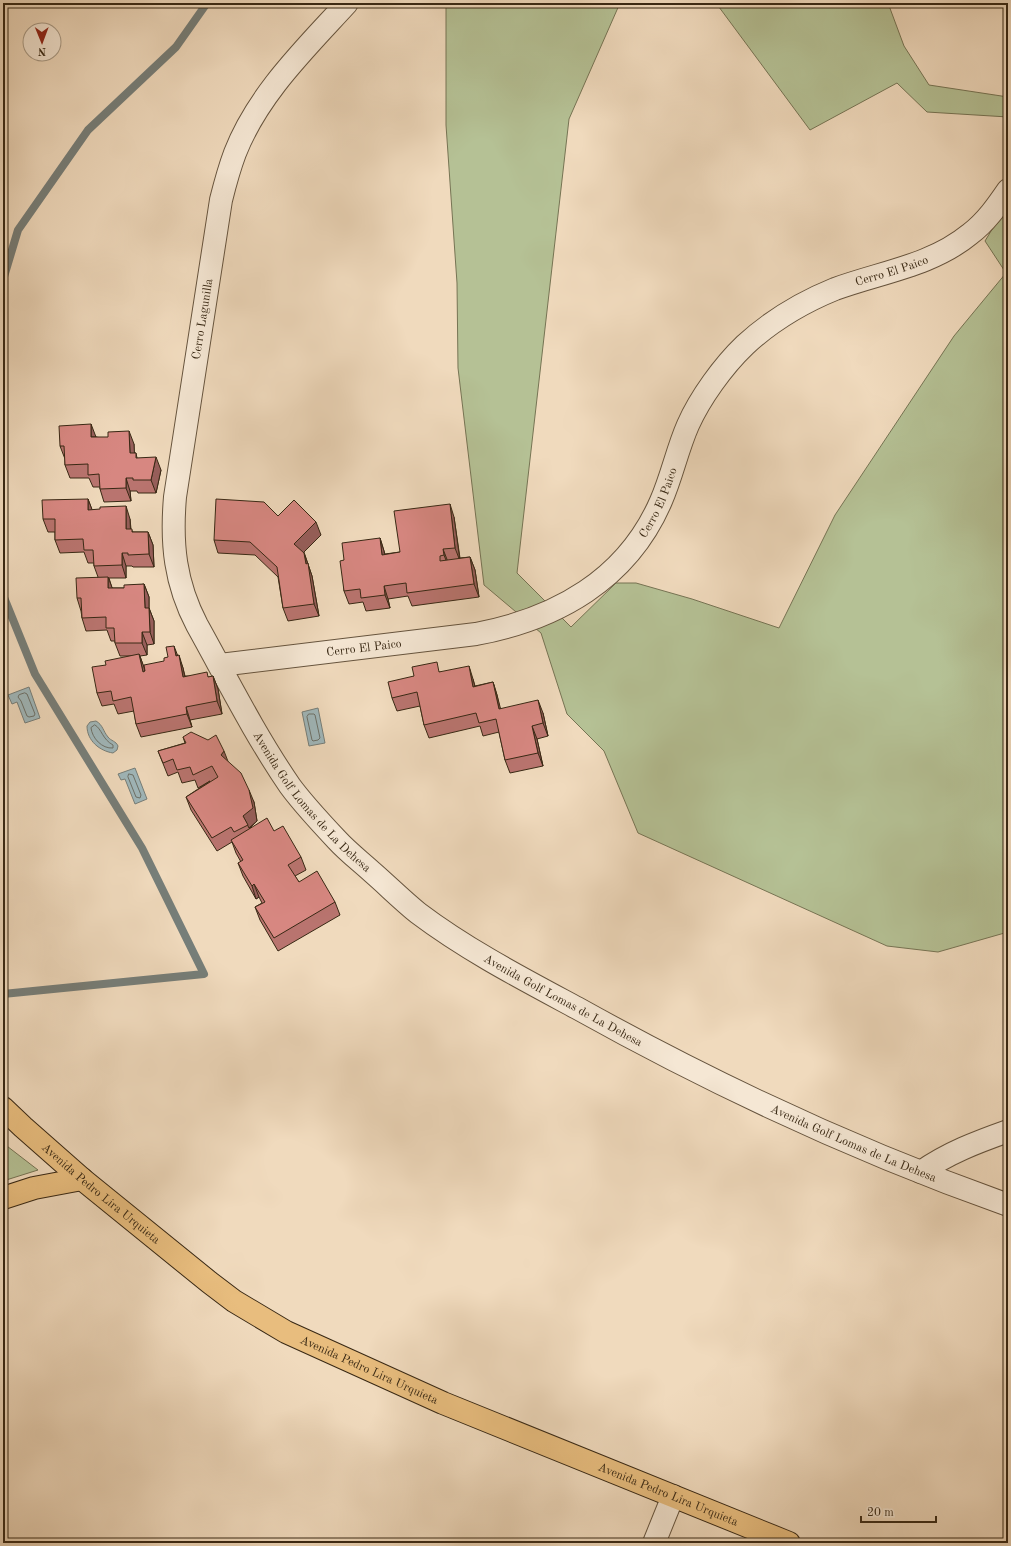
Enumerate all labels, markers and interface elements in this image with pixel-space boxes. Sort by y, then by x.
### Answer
north arrow [22,22,62,62]
text: N [37,45,46,56]
street label: Cerro El Paico [854,254,930,289]
street label: Cerro Lagunilla [191,278,215,360]
street label: Cerro El Paico [637,466,680,540]
street label: Cerro El Paico [326,638,402,659]
street label: Avenida Golf Lomas de La Dehesa [250,730,373,875]
street label: Avenida Golf Lomas de La Dehesa [481,953,644,1049]
street label: Avenida Golf Lomas de La Dehesa [769,1103,938,1185]
street label: Avenida Pedro Lira Urquieta [39,1141,162,1247]
street label: Avenida Pedro Lira Urquieta [298,1334,440,1407]
street label: Avenida Pedro Lira Urquieta [596,1461,740,1529]
scale bar [861,1498,936,1524]
text: 20 m [867,1507,894,1519]

